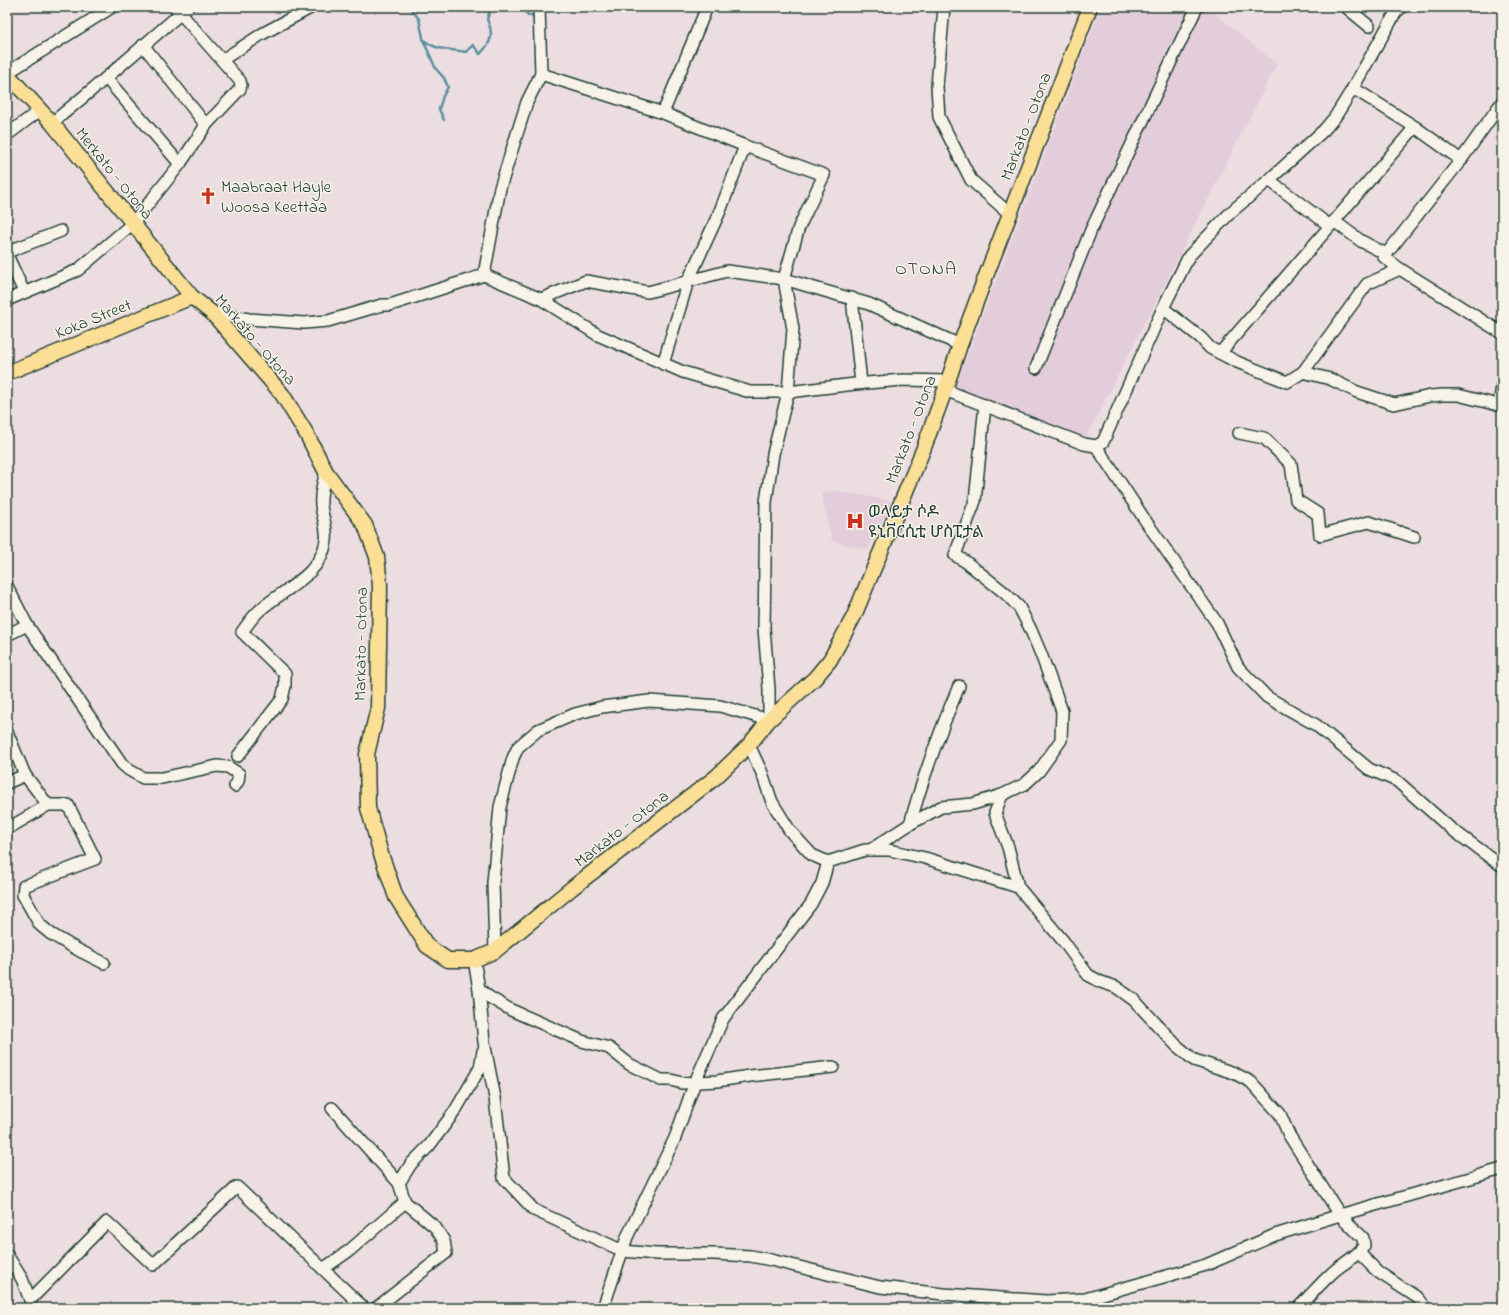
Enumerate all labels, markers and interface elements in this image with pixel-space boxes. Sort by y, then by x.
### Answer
street label: Markato - Otona [994,69,1059,184]
street label: Merkato - Otona [69,122,159,226]
place label: Maabraat Hayle Woosa Keettaa [221,175,332,220]
church icon: Maabraat Hayle Woosa Keettaa [198,186,218,206]
district label: OTONA [895,257,957,283]
street label: Markato - Otona [208,289,302,391]
street label: Koka Street [52,293,136,346]
street label: Markato - Otona [879,372,944,487]
place label: ወላይታ ሶዶ ዩኒቨርሲቲ ሆስፒታል [868,500,984,545]
hospital icon: ወላይታ ሶዶ ዩኒቨርሲቲ ሆስፒታል [845,511,865,531]
street label: Markato - Otona [348,587,375,701]
street label: Markato - Otona [569,784,675,874]

